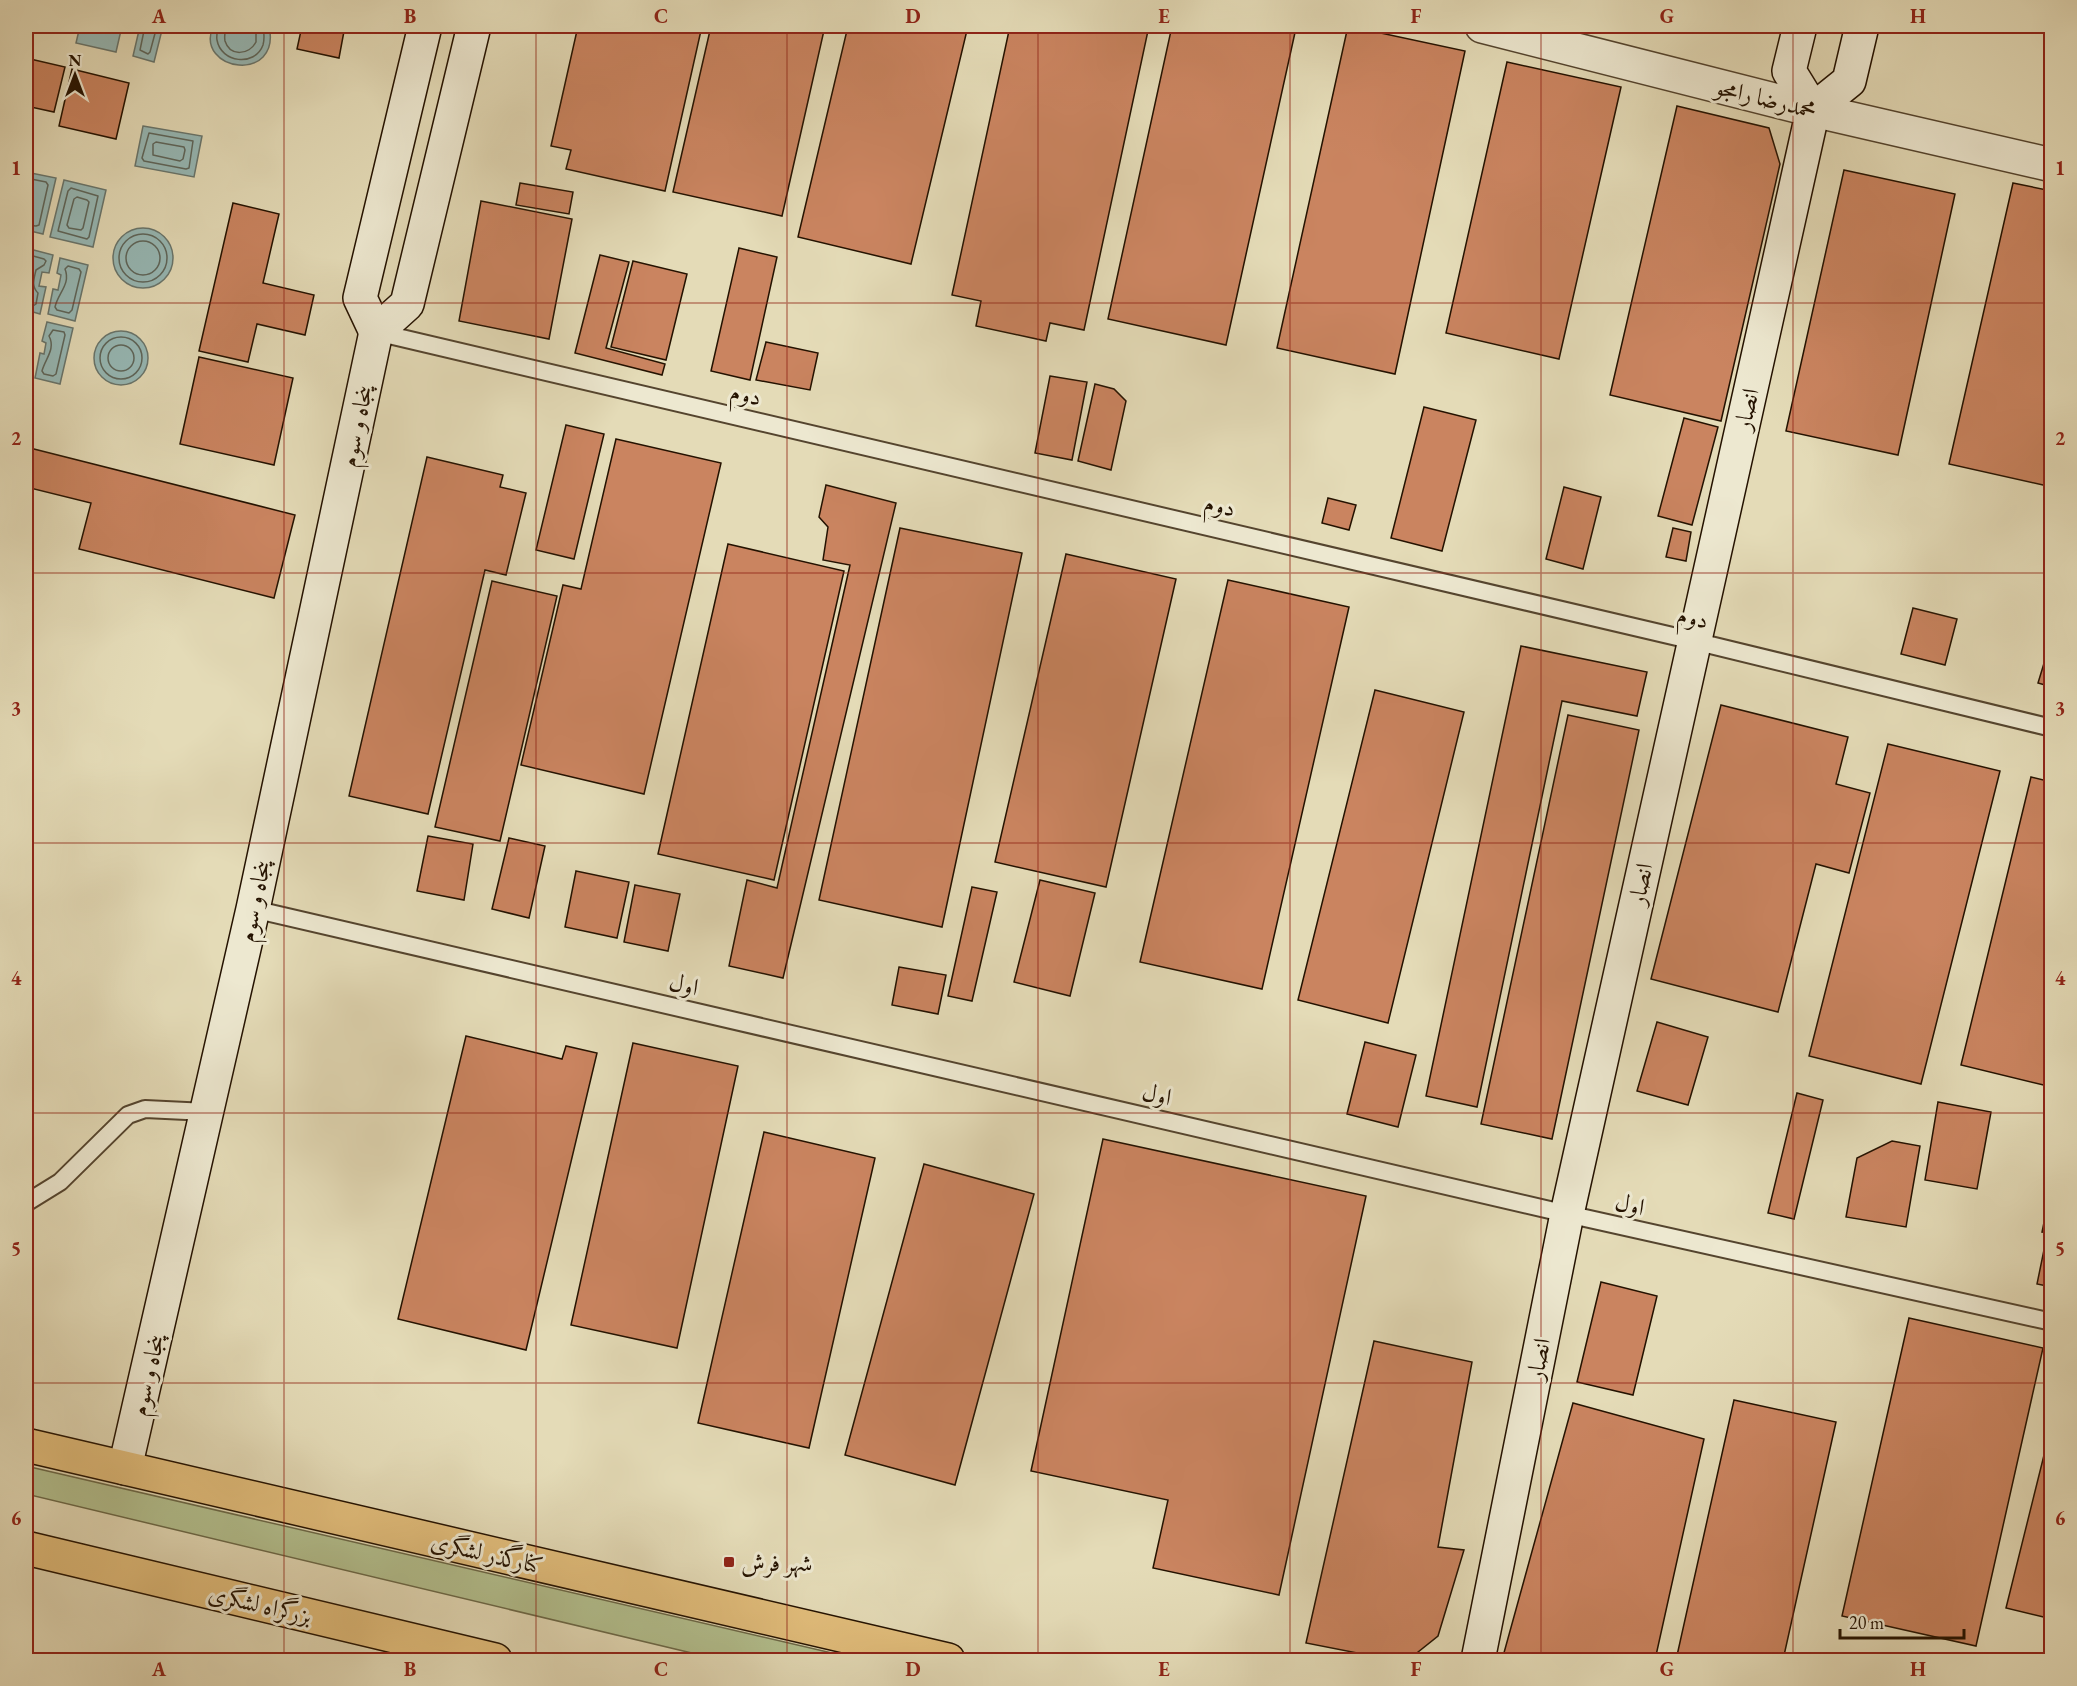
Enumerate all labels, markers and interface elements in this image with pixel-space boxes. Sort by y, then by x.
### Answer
text: A [151,3,167,29]
text: B [404,3,416,29]
text: C [654,3,668,29]
text: D [905,3,921,29]
text: E [1158,3,1170,29]
text: F [1411,3,1422,29]
text: G [1660,3,1674,29]
text: H [1910,3,1926,29]
north arrow [45,45,105,105]
text: N [69,50,82,71]
street label: محمدرضا رامجو [1710,70,1820,126]
text: 1 [11,155,21,181]
text: 1 [2055,155,2065,181]
street label: دوم [726,375,765,418]
street label: پنجاه و سوم [332,380,386,471]
street label: انصار [1726,385,1766,435]
text: 2 [11,425,22,451]
text: 2 [2055,425,2066,451]
street label: دوم [1200,486,1239,529]
street label: دوم [1673,598,1712,641]
text: 3 [11,695,21,721]
text: 3 [2055,695,2065,721]
street label: پنجاه و سوم [230,855,284,946]
street label: انصار [1620,860,1660,910]
text: 4 [11,965,22,991]
text: 4 [2055,965,2066,991]
street label: اول [666,966,702,1002]
street label: اول [1139,1076,1175,1112]
street label: اول [1612,1186,1648,1222]
text: 5 [11,1235,21,1261]
text: 5 [2055,1235,2065,1261]
street label: پنجاه و سوم [123,1329,178,1420]
street label: انصار [1518,1335,1557,1385]
text: 6 [11,1505,22,1531]
text: 6 [2055,1505,2066,1531]
street label: کنارگذر لشگری [428,1524,546,1581]
place label: شهر فرش [741,1547,812,1578]
marker: شهر فرش [722,1555,736,1569]
street label: بزرگراه لشگری [205,1577,315,1631]
scale bar [1840,1602,1964,1640]
text: 20 m [1849,1611,1884,1634]
text: A [151,1656,167,1682]
text: B [404,1656,416,1682]
text: C [654,1656,668,1682]
text: D [905,1656,921,1682]
text: E [1158,1656,1170,1682]
text: F [1411,1656,1422,1682]
text: G [1660,1656,1674,1682]
text: H [1910,1656,1926,1682]

